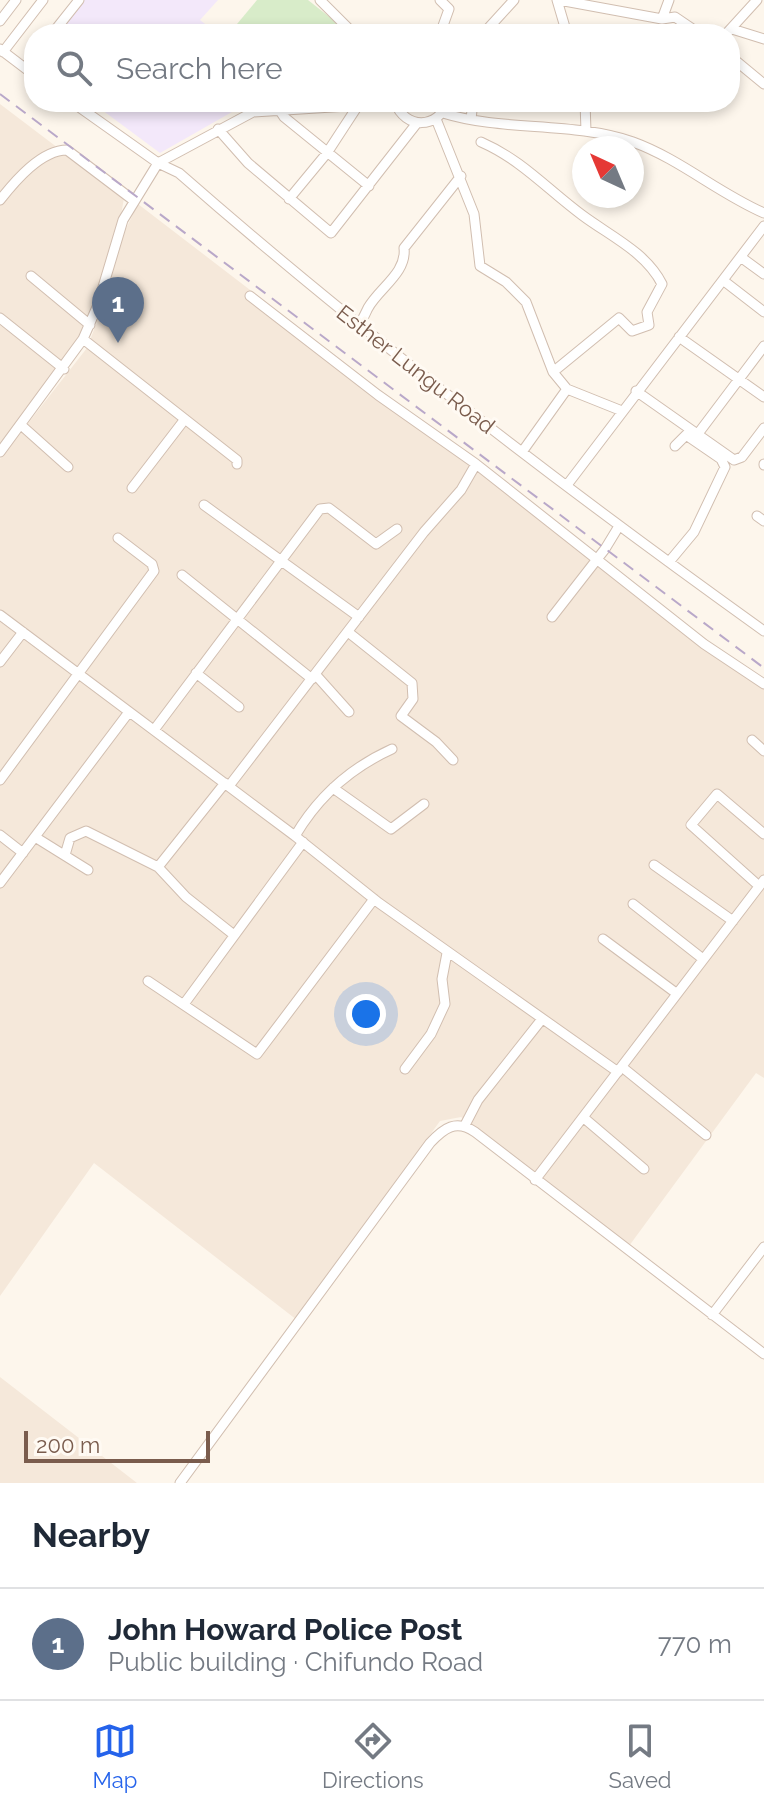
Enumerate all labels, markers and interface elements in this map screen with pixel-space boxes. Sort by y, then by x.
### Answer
search box [24,24,740,112]
icon: search [52,46,96,90]
text: Search here [116,51,283,86]
north arrow [572,136,644,208]
pin: 1 [92,277,144,343]
street label: Esther Lungu Road [332,299,500,439]
your location [346,994,386,1034]
scale bar [24,1427,210,1463]
text: 200 m [36,1432,100,1458]
text: Nearby [32,1515,150,1555]
text: John Howard Police Post [108,1612,462,1647]
text: 1 [52,1629,64,1659]
text: 770 m [658,1629,732,1659]
text: Public building · Chifundo Road [108,1647,483,1677]
tab: Map [92,1719,137,1793]
tab: Directions [322,1719,424,1793]
tab: Saved [609,1719,672,1793]

